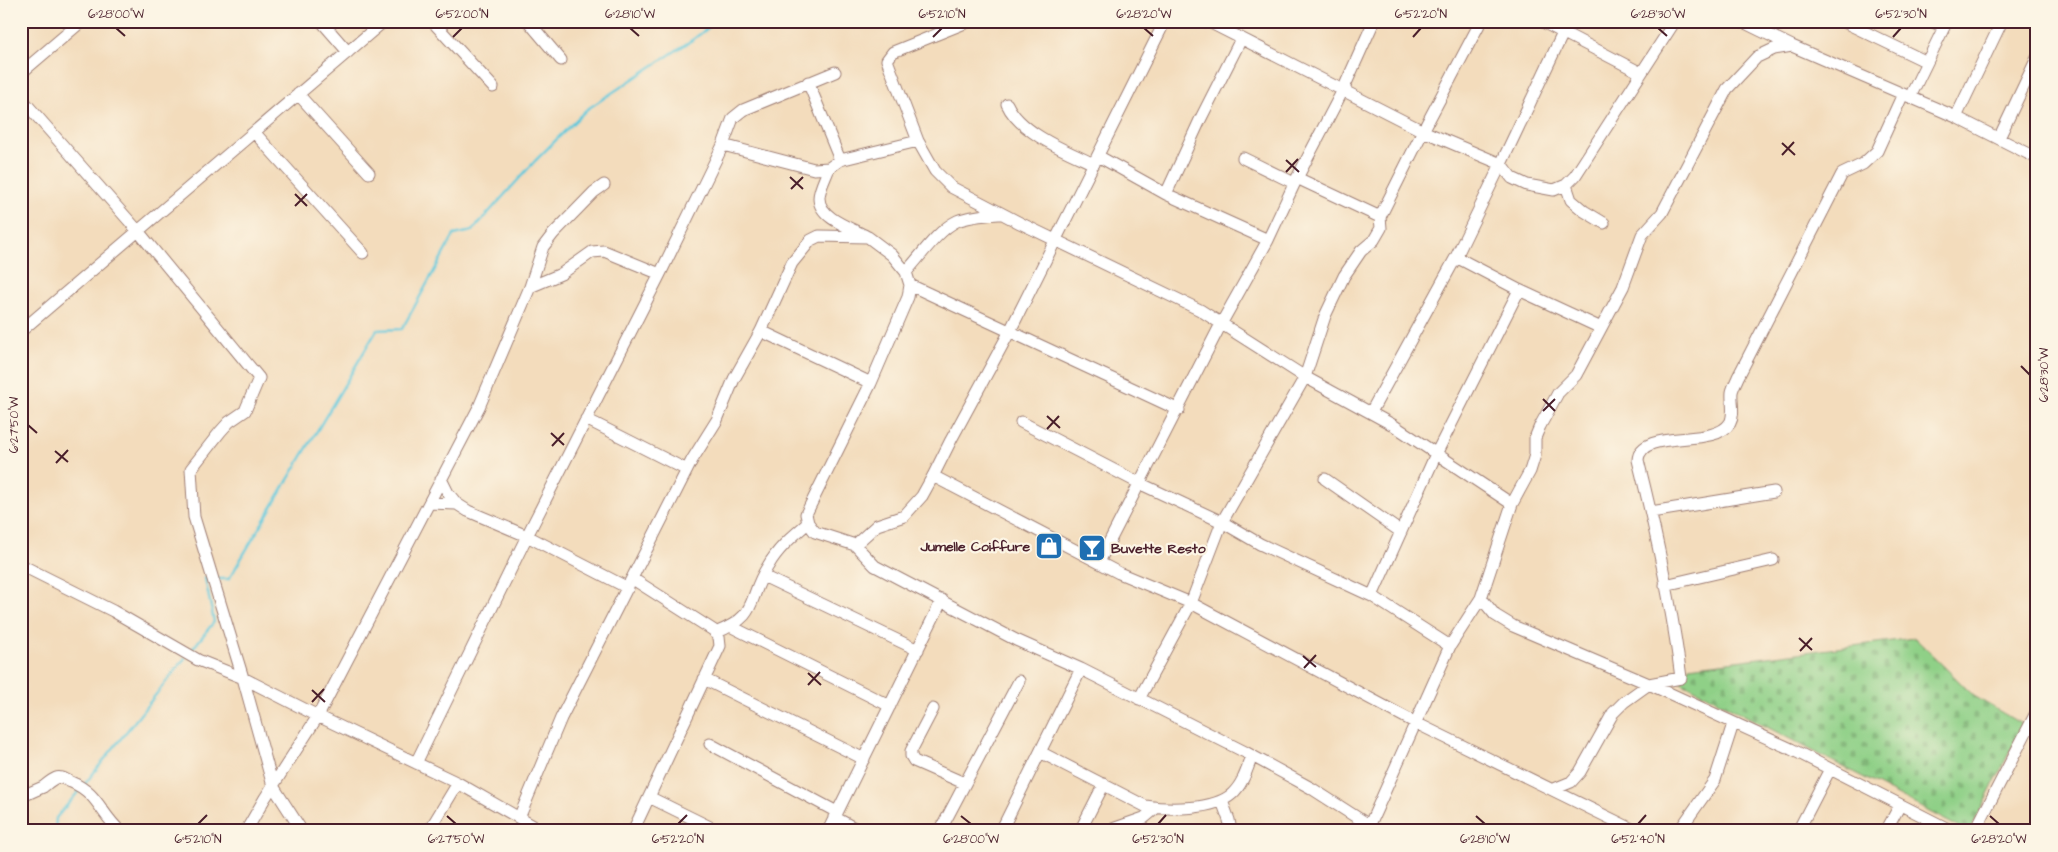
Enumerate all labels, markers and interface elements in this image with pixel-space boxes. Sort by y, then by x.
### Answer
text: 6°28'00"W [88,6,145,23]
text: 6°52'00"N [436,6,489,23]
text: 6°28'10"W [605,6,656,23]
text: 6°52'10"N [919,6,966,23]
text: 6°28'20"W [1116,6,1172,23]
text: 6°52'20"N [1395,6,1448,23]
text: 6°28'30"W [1631,6,1686,23]
text: 6°52'30"N [1875,6,1927,23]
text: 6°28'30"W [2036,347,2053,402]
text: 6°27'50"W [6,396,23,453]
shop icon: Jumelle Coiffure [1034,531,1064,561]
bar icon: Buvette Resto [1077,533,1107,563]
place label: Jumelle Coiffure [919,537,1030,557]
place label: Buvette Resto [1111,539,1206,559]
text: 6°52'10"N [175,831,222,848]
text: 6°27'50"W [428,831,485,848]
text: 6°52'20"N [652,831,705,848]
text: 6°28'00"W [943,831,1000,848]
text: 6°52'30"N [1132,831,1184,848]
text: 6°28'10"W [1460,831,1511,848]
text: 6°52'40"N [1611,831,1665,848]
text: 6°28'20"W [1971,831,2027,848]

